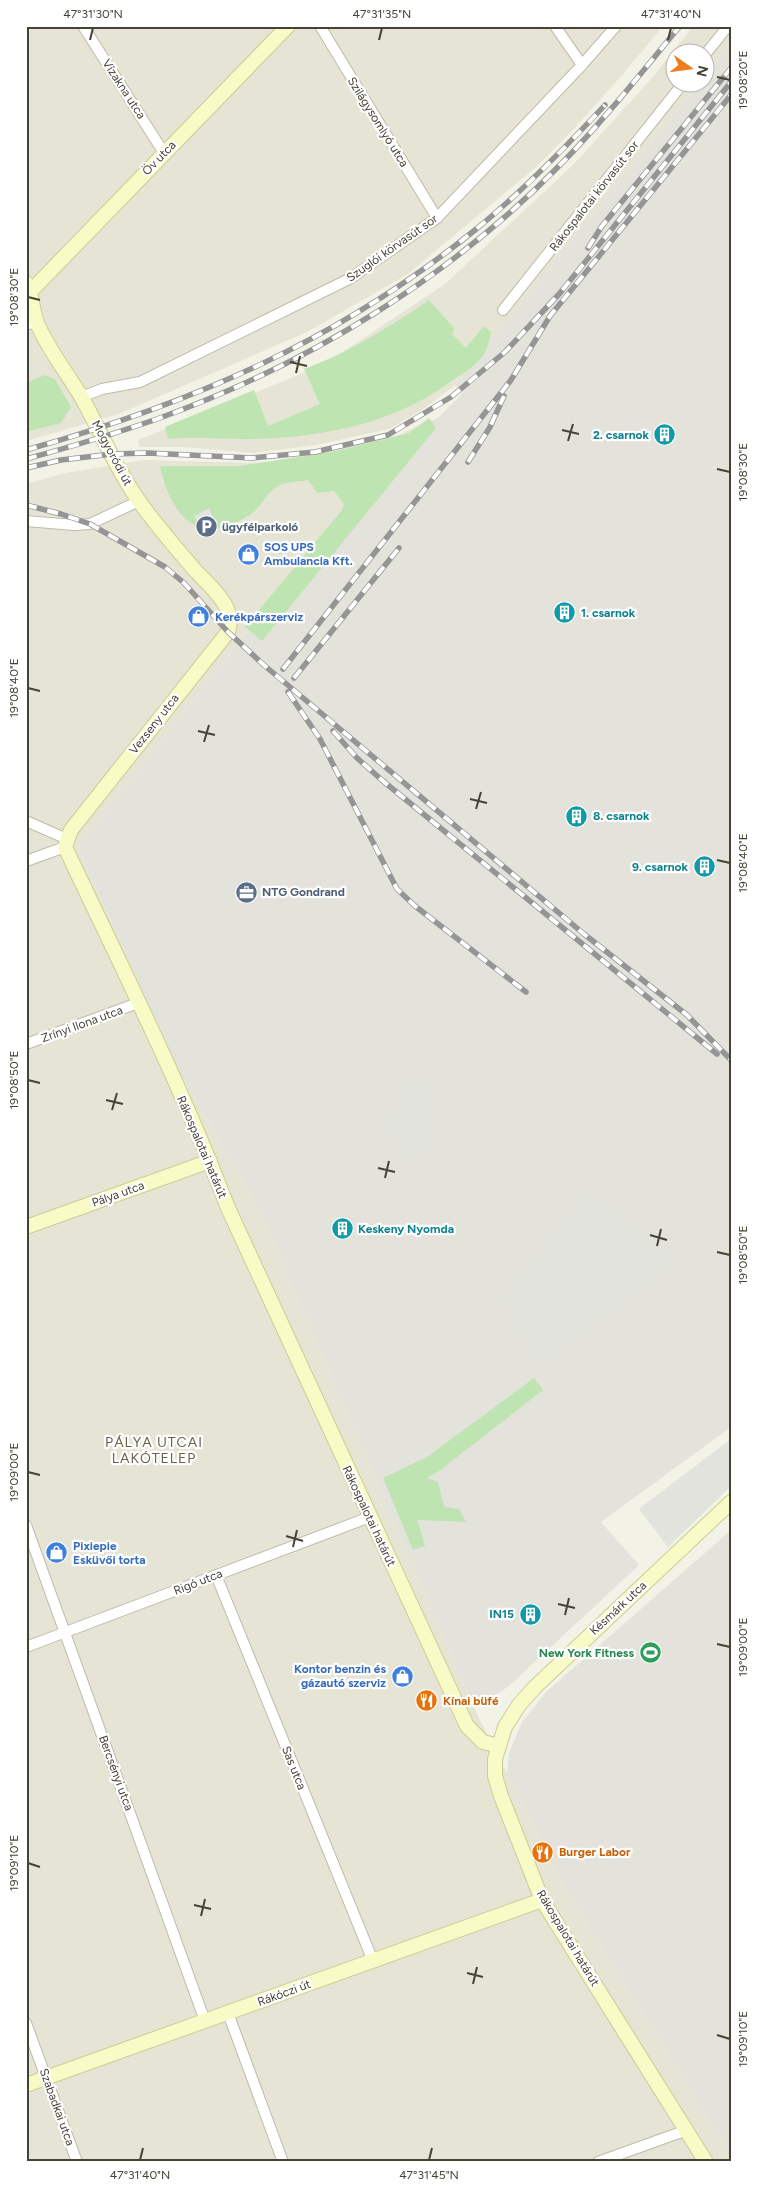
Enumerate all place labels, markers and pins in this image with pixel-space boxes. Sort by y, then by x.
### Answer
building icon: 2. csarnok [653,423,677,447]
place label: 2. csarnok [593,428,650,442]
parking icon: ügyfélparkoló [194,515,218,539]
place label: ügyfélparkoló [222,520,298,534]
place label: SOS UPS Ambulancia Kft. [264,540,353,568]
shop icon: SOS UPS Ambulancia Kft. [236,542,260,566]
building icon: 1. csarnok [553,601,577,625]
shop icon: Kerékpárszerviz [187,605,211,629]
place label: 1. csarnok [581,606,636,620]
place label: Kerékpárszerviz [215,610,303,624]
building icon: 8. csarnok [565,804,589,828]
place label: 8. csarnok [593,809,650,823]
building icon: 9. csarnok [692,855,716,879]
place label: 9. csarnok [632,860,689,874]
office icon: NTG Gondrand [234,880,258,904]
place label: NTG Gondrand [262,885,345,899]
building icon: Keskeny Nyomda [330,1217,354,1241]
place label: Keskeny Nyomda [358,1222,454,1236]
place label: Pixiepie Esküvői torta [73,1539,146,1567]
shop icon: Pixiepie Esküvői torta [45,1541,69,1565]
building icon: IN15 [518,1602,542,1626]
place label: IN15 [489,1607,514,1621]
sports icon: New York Fitness [638,1641,662,1665]
place label: New York Fitness [539,1646,634,1660]
place label: Kontor benzin és gázautó szerviz [294,1662,386,1690]
shop icon: Kontor benzin és gázautó szerviz [390,1664,414,1688]
restaurant icon: Kínai büfé [415,1689,439,1713]
place label: Kínai büfé [443,1694,499,1708]
restaurant icon: Burger Labor [531,1840,555,1864]
place label: Burger Labor [559,1845,631,1859]

